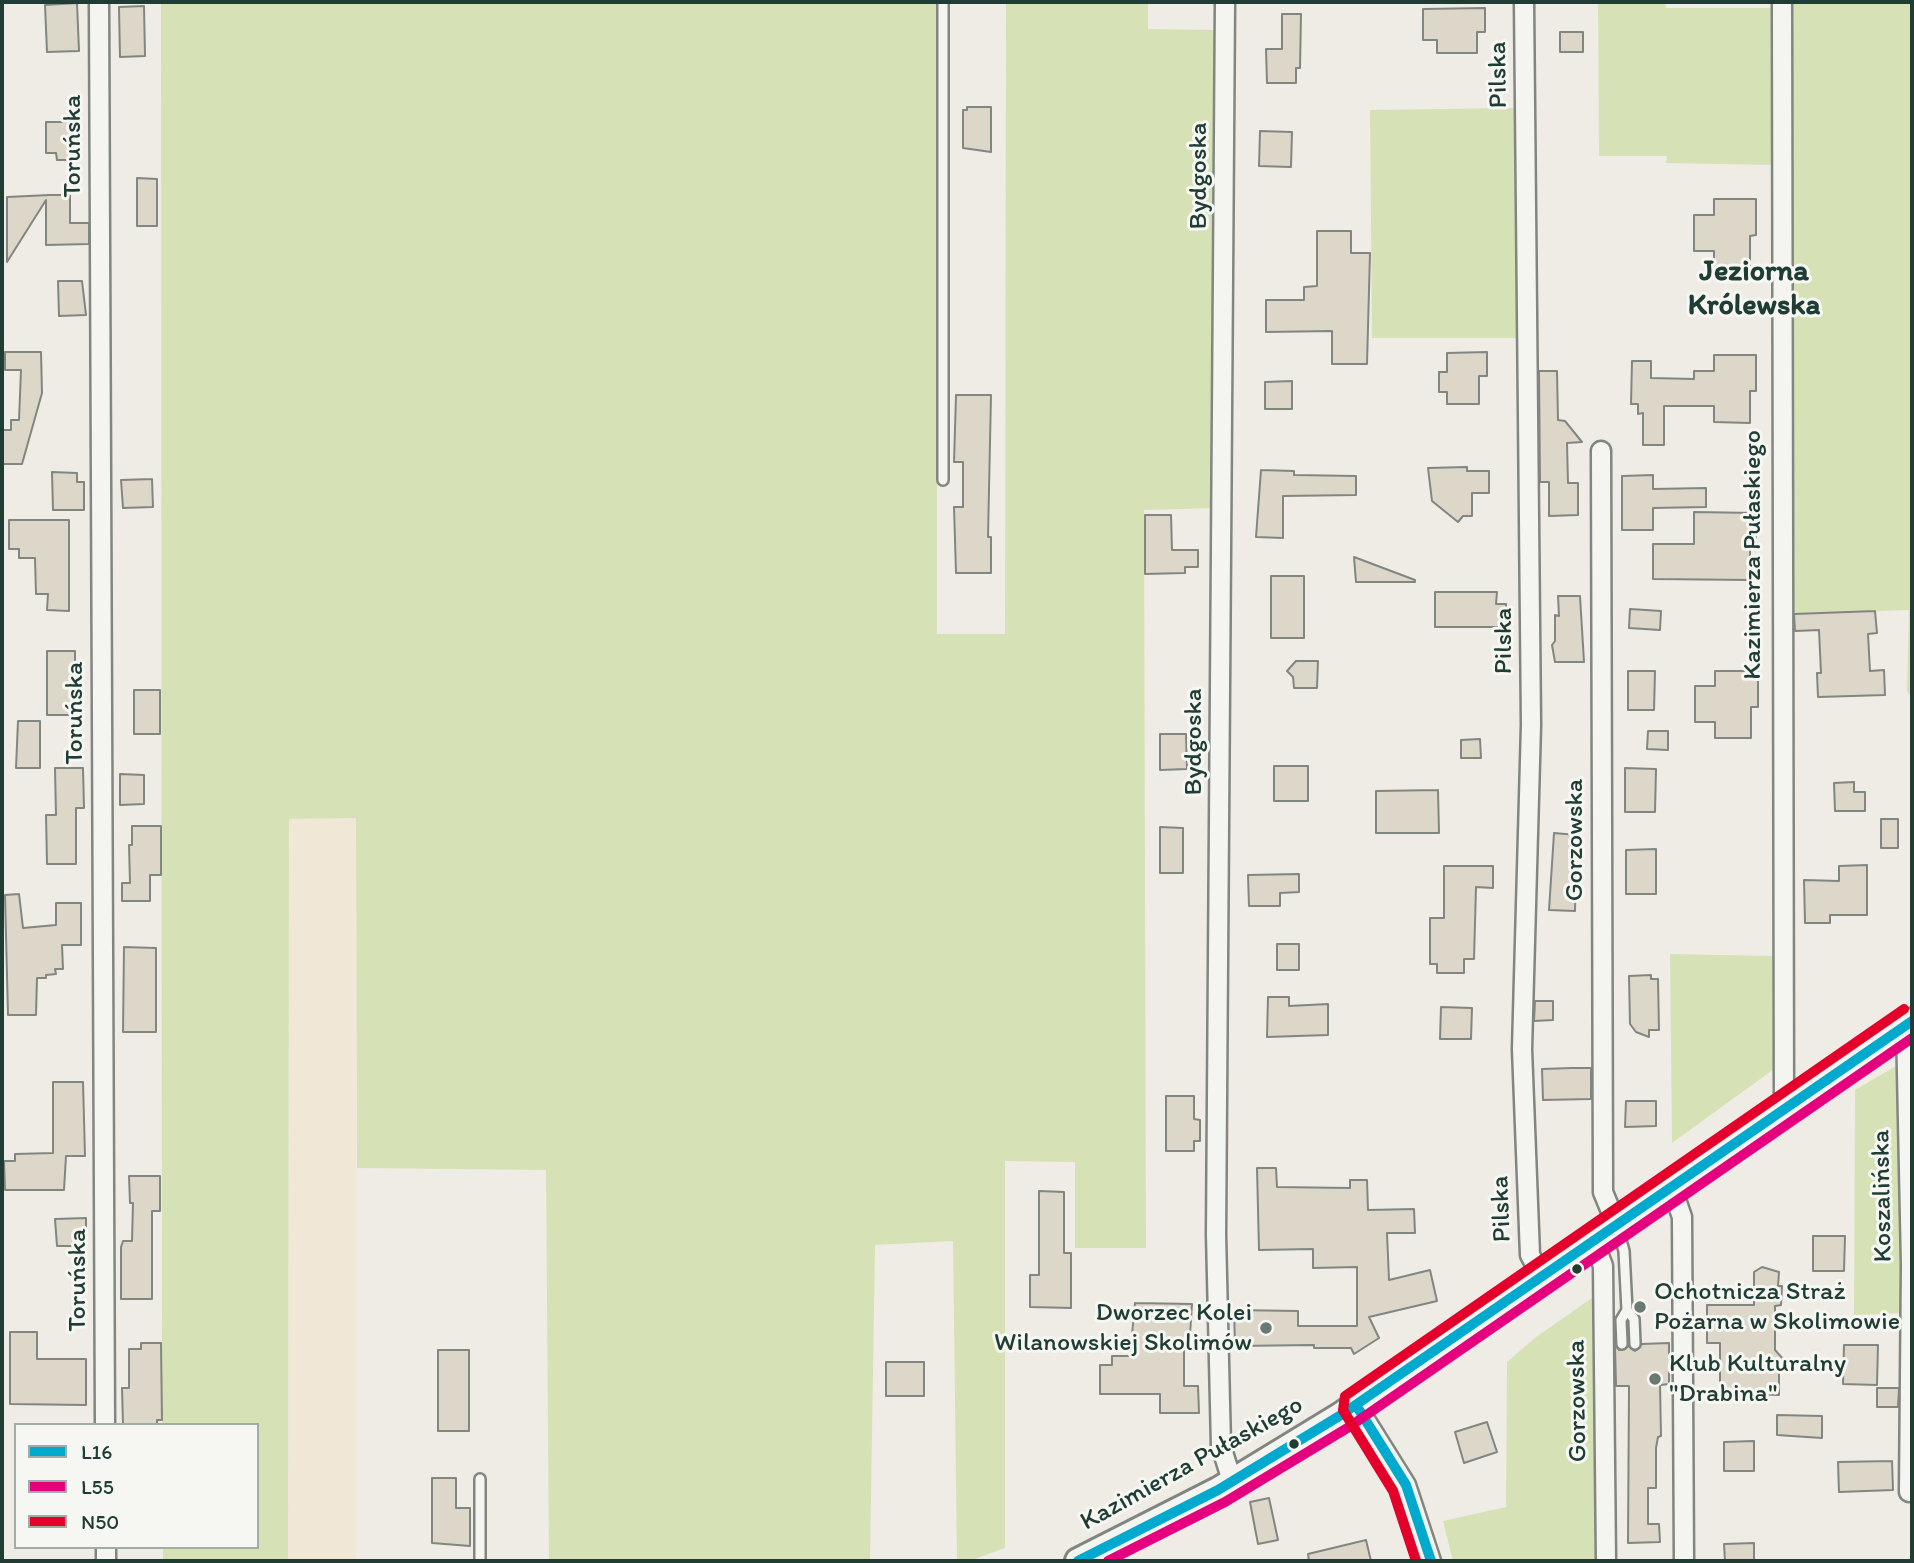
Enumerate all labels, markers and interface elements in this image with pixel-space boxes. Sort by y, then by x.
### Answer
street label: Pilska [1483,41,1515,109]
street label: Toruńska [57,94,89,198]
street label: Bydgoska [1183,122,1215,230]
district label: Jeziorna Królewska [1688,254,1820,324]
street label: Kazimierza Pułaskiego [1737,430,1769,680]
street label: Pilska [1488,608,1520,674]
street label: Toruńska [59,661,91,765]
street label: Bydgoska [1178,688,1210,796]
street label: Gorzowska [1559,779,1591,901]
street label: Koszalińska [1866,1129,1900,1263]
street label: Pilska [1485,1175,1519,1243]
street label: Toruńska [62,1228,94,1332]
unlabelled marker [1570,1262,1584,1276]
place label: Ochotnicza Straż Pożarna w Skolimowie [1654,1276,1900,1338]
place label: Dworzec Kolei Wilanowskiej Skolimów [994,1297,1252,1358]
marker: Ochotnicza Straż Pożarna w Skolimowie [1632,1299,1648,1315]
marker: Dworzec Kolei Wilanowskiej Skolimów [1258,1320,1274,1336]
street label: Gorzowska [1561,1339,1595,1463]
place label: Klub Kulturalny "Drabina" [1669,1348,1846,1410]
marker: Klub Kulturalny "Drabina" [1647,1371,1663,1387]
street label: Kazimierza Pułaskiego [1075,1390,1309,1538]
legend [14,1423,259,1549]
unlabelled marker [1287,1437,1301,1451]
text: L16 [81,1439,112,1464]
text: L55 [81,1474,114,1499]
text: N50 [81,1509,119,1534]

